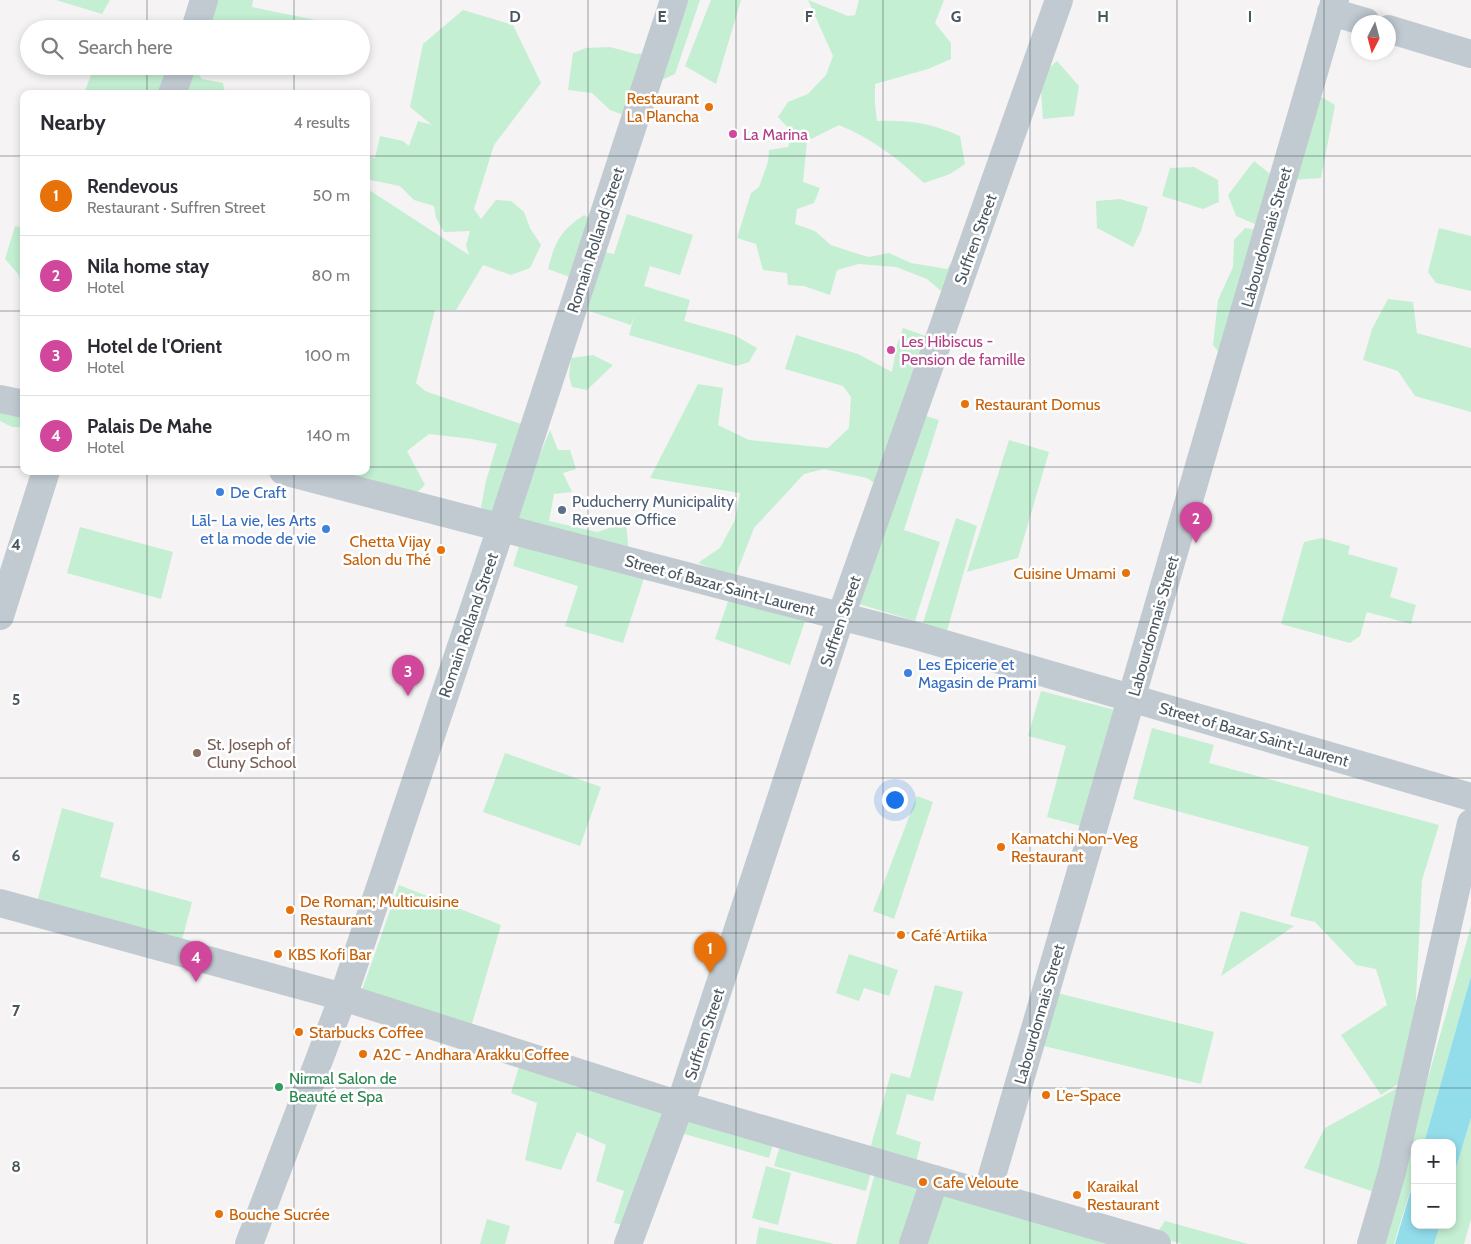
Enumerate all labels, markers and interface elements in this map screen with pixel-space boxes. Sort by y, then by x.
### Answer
text: D [509,7,521,26]
text: E [657,7,667,26]
text: F [805,7,814,26]
text: G [951,7,961,26]
text: H [1097,7,1109,26]
text: I [1248,7,1252,26]
north arrow [1351,15,1396,60]
search box [20,20,370,75]
icon: search [38,34,66,62]
text: Search here [78,36,172,59]
place label: Restaurant La Plancha [627,89,700,126]
marker: Restaurant La Plancha [703,101,715,113]
text: Nearby [40,110,106,135]
text: 4 results [293,113,350,132]
place label: La Marina [743,125,808,144]
marker: La Marina [727,128,739,140]
street label: Labourdonnais Street [1237,164,1296,309]
street label: Romain Rolland Street [563,165,628,315]
text: Rendevous [87,175,178,198]
text: 1 [53,186,59,205]
text: 50 m [313,186,350,205]
street label: Suffren Street [950,191,1001,287]
text: Restaurant · Suffren Street [87,198,265,217]
text: Nila home stay [87,255,209,278]
text: 2 [52,266,60,285]
text: 80 m [312,266,350,285]
text: Hotel [87,278,124,297]
place label: Les Hibiscus - Pension de famille [901,332,1025,369]
text: Hotel de l'Orient [87,335,222,358]
marker: Les Hibiscus - Pension de famille [885,344,897,356]
text: 3 [52,346,60,365]
text: 100 m [305,346,350,365]
text: Hotel [87,358,124,377]
place label: Restaurant Domus [975,395,1101,414]
marker: Restaurant Domus [959,398,971,410]
text: Palais De Mahe [87,415,212,438]
text: 4 [51,426,61,445]
text: 140 m [307,426,350,445]
text: Hotel [87,438,124,457]
place label: De Craft [230,483,287,502]
marker: De Craft [214,486,226,498]
place label: Puducherry Municipality Revenue Office [572,492,734,529]
pin: 2 [1180,502,1212,543]
marker: Puducherry Municipality Revenue Office [556,504,568,516]
place label: Lāl- La vie, les Arts et la mode de vie [191,511,316,548]
marker: Lāl- La vie, les Arts et la mode de vie [320,523,332,535]
place label: Chetta Vijay Salon du Thé [343,532,431,569]
text: 4 [11,535,21,554]
marker: Chetta Vijay Salon du Thé [435,544,447,556]
street label: Romain Rolland Street [435,550,502,700]
street label: Street of Bazar Saint-Laurent [623,551,818,620]
street label: Labourdonnais Street [1124,553,1183,698]
place label: Cuisine Umami [1013,564,1116,583]
marker: Cuisine Umami [1120,567,1132,579]
street label: Suffren Street [816,573,865,669]
pin: 3 [392,655,424,696]
place label: Les Epicerie et Magasin de Prami [918,655,1037,692]
marker: Les Epicerie et Magasin de Prami [902,667,914,679]
text: 5 [12,690,20,709]
street label: Street of Bazar Saint-Laurent [1157,698,1351,771]
place label: St. Joseph of Cluny School [207,735,296,772]
marker: St. Joseph of Cluny School [191,747,203,759]
your location [882,787,908,813]
place label: Kamatchi Non-Veg Restaurant [1011,829,1139,866]
marker: Kamatchi Non-Veg Restaurant [995,841,1007,853]
text: 6 [12,846,21,865]
place label: De Roman; Multicuisine Restaurant [300,892,459,929]
marker: De Roman; Multicuisine Restaurant [284,904,296,916]
place label: Café Artiika [911,926,988,945]
marker: Café Artiika [895,929,907,941]
pin: 1 [694,932,726,973]
pin: 4 [180,941,212,982]
street label: Labourdonnais Street [1010,941,1069,1086]
place label: KBS Kofi Bar [288,945,372,964]
marker: KBS Kofi Bar [272,948,284,960]
street label: Suffren Street [681,986,728,1082]
text: 7 [12,1001,21,1020]
place label: Starbucks Coffee [309,1023,423,1042]
marker: Starbucks Coffee [293,1026,305,1038]
place label: A2C - Andhara Arakku Coffee [373,1045,569,1064]
marker: A2C - Andhara Arakku Coffee [357,1048,369,1060]
place label: Nirmal Salon de Beauté et Spa [289,1069,397,1106]
marker: Nirmal Salon de Beauté et Spa [273,1081,285,1093]
place label: L'e-Space [1056,1086,1121,1105]
marker: L'e-Space [1040,1089,1052,1101]
map controls [1411,1139,1456,1229]
button: + [1411,1139,1456,1184]
text: 8 [11,1157,21,1176]
place label: Cafe Veloute [933,1173,1019,1192]
marker: Cafe Veloute [917,1176,929,1188]
place label: Karaikal Restaurant [1087,1177,1160,1214]
button: − [1411,1184,1456,1229]
marker: Karaikal Restaurant [1071,1189,1083,1201]
place label: Bouche Sucrée [229,1205,330,1224]
marker: Bouche Sucrée [213,1208,225,1220]

